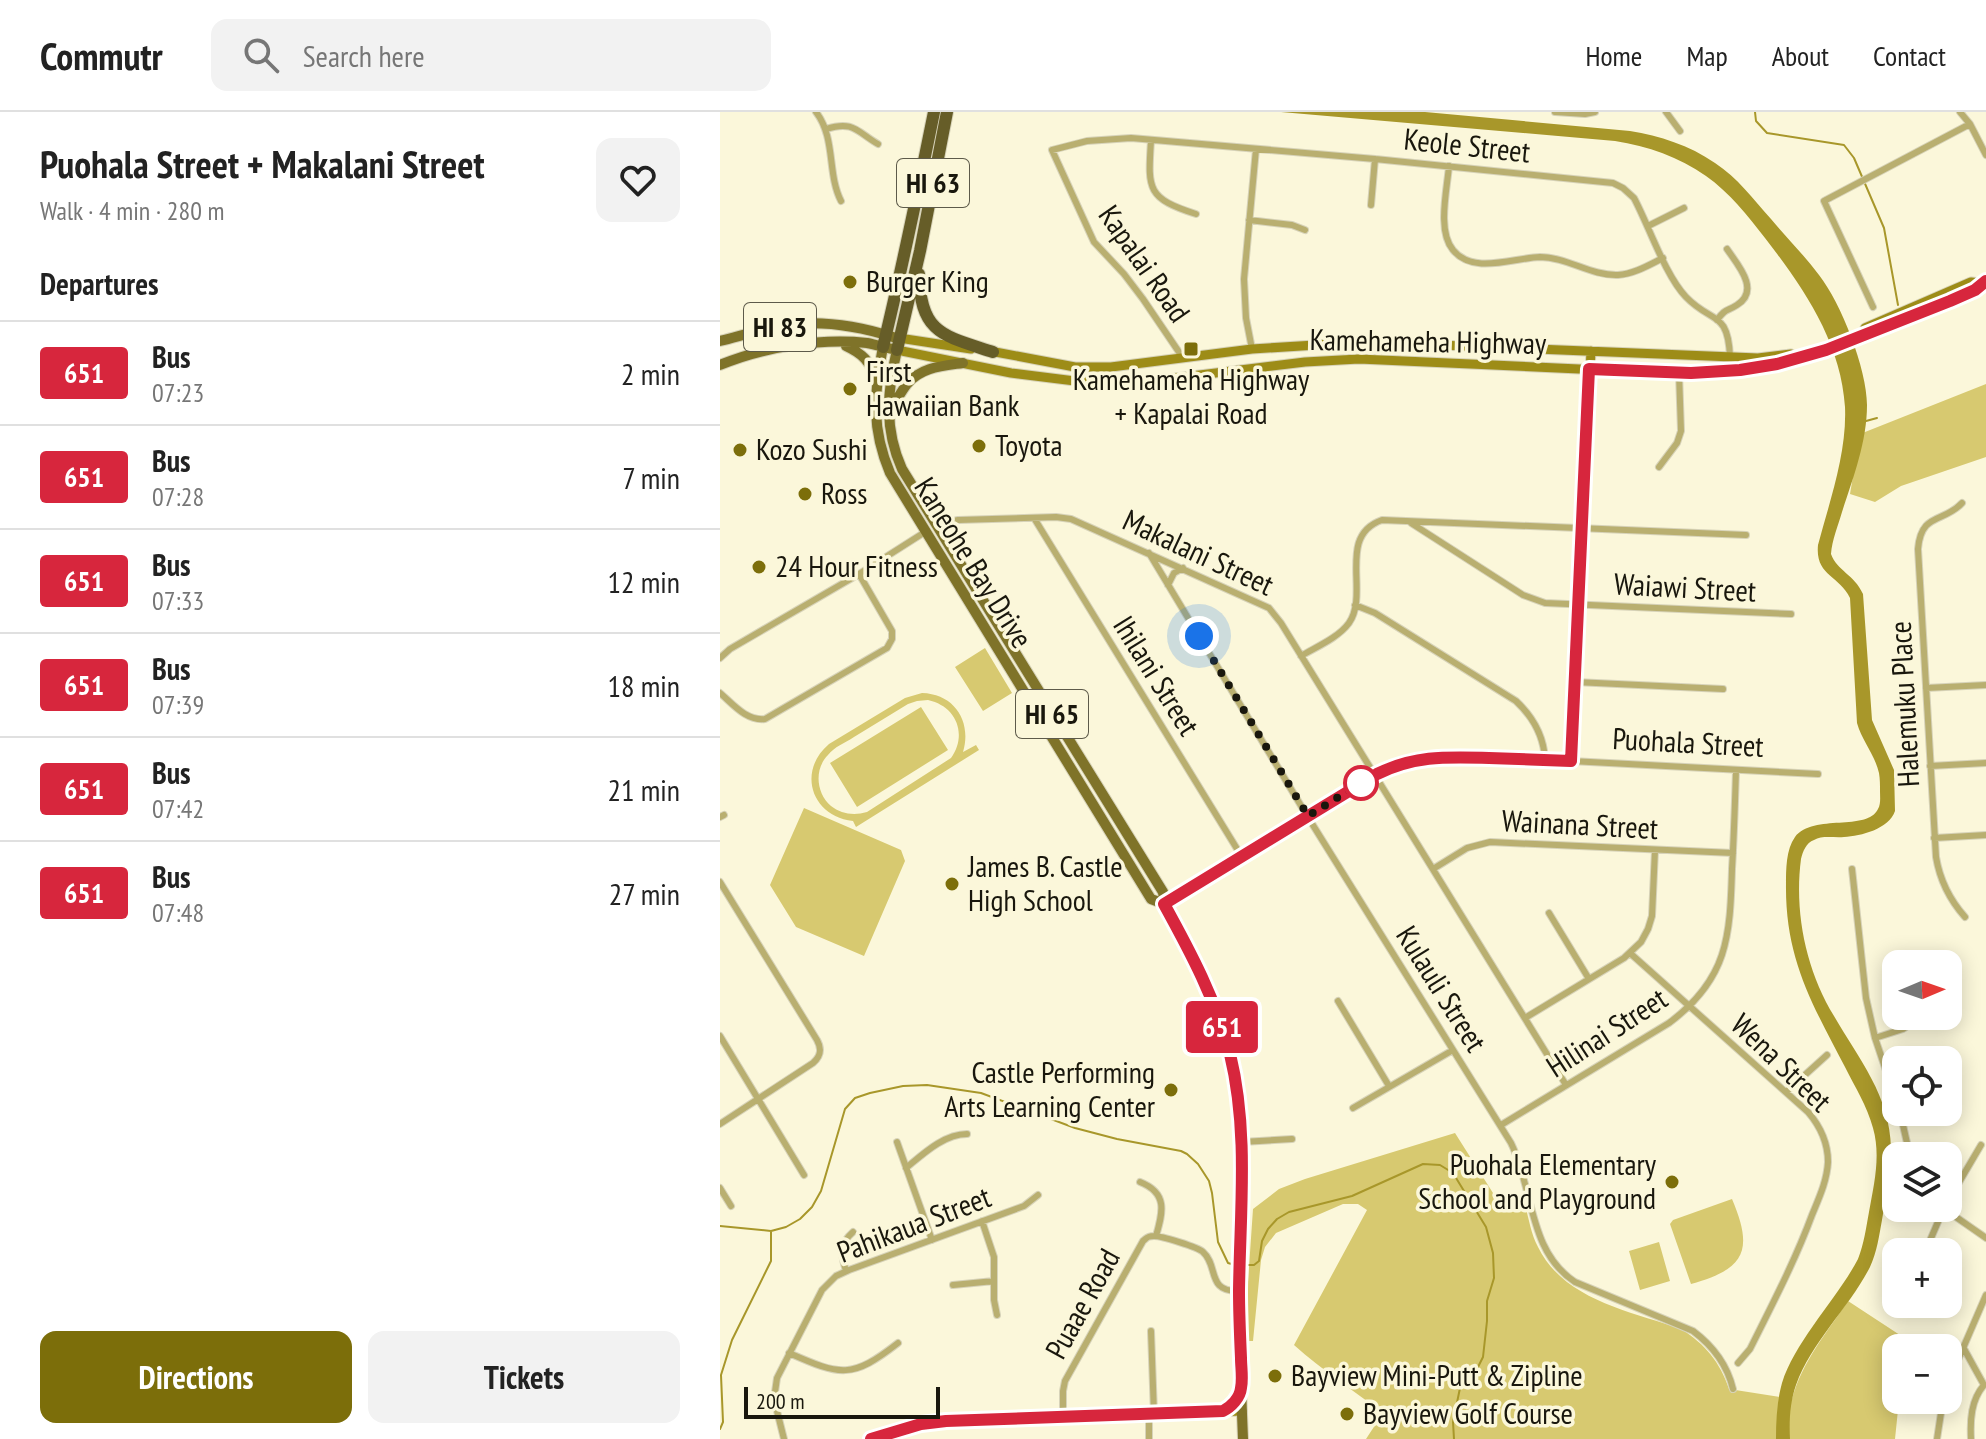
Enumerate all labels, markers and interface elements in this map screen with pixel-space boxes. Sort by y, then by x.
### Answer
search box [211,19,771,91]
text: Commutr [40,31,163,80]
icon: search [239,33,283,77]
text: Search here [303,36,425,75]
text: Home [1586,37,1642,74]
text: Map [1686,37,1728,74]
text: About [1772,37,1829,74]
text: Contact [1873,37,1946,74]
street label: Keole Street [1402,118,1533,171]
button: heart [596,138,680,222]
text: Puohala Street + Makalani Street [40,139,485,188]
road number: HI 63 [897,159,969,207]
text: Walk · 4 min · 280 m [40,194,224,227]
street label: Kapalai Road [1091,197,1200,329]
place label: Burger King [866,261,989,300]
text: Departures [40,264,158,303]
marker: Burger King [841,273,859,291]
road number: HI 83 [744,303,816,351]
street label: Kamehameha Highway [1309,319,1547,362]
text: Bus [152,337,191,376]
marker: Kamehameha Highway + Kapalai Road [1182,340,1200,358]
place label: First Hawaiian Bank [866,351,1020,424]
text: 651 [64,354,104,391]
text: 2 min [621,354,680,393]
place label: Kamehameha Highway + Kapalai Road [1073,359,1310,432]
text: 07:23 [152,376,204,409]
marker: First Hawaiian Bank [841,380,859,398]
place label: Toyota [995,425,1062,464]
place label: Kozo Sushi [756,429,868,468]
marker: Toyota [970,437,988,455]
text: Bus [152,441,191,480]
marker: Kozo Sushi [731,441,749,459]
text: 651 [64,458,104,495]
text: 7 min [622,458,680,497]
street label: Kaneohe Bay Drive [906,470,1042,655]
place label: Ross [821,473,867,512]
text: 07:28 [152,480,204,513]
marker: Ross [796,485,814,503]
street label: Makalani Street [1117,500,1281,604]
text: Bus [152,545,191,584]
place label: 24 Hour Fitness [775,546,938,585]
marker: 24 Hour Fitness [750,558,768,576]
text: 651 [64,562,104,599]
text: 12 min [607,562,680,601]
street label: Waiawi Street [1613,563,1758,610]
text: 07:33 [152,584,204,617]
street label: Ihilani Street [1105,608,1210,743]
your location [1179,616,1219,656]
street label: Halemuku Place [1880,620,1927,788]
text: Bus [152,649,191,688]
text: 651 [64,666,104,703]
text: 18 min [607,666,680,705]
text: 07:39 [152,688,204,721]
road number: HI 65 [1016,690,1088,738]
street label: Puohala Street [1611,718,1765,765]
text: Bus [152,753,191,792]
unlabelled marker [1344,766,1378,800]
text: 651 [64,770,104,807]
text: 21 min [607,770,680,809]
text: 07:42 [152,792,204,825]
street label: Wainana Street [1501,800,1660,847]
place label: James B. Castle High School [967,846,1123,919]
text: Bus [152,857,191,896]
text: 651 [64,874,104,911]
text: 27 min [609,874,680,913]
marker: James B. Castle High School [943,875,961,893]
text: 07:48 [152,896,204,929]
street label: Kulauli Street [1388,918,1497,1059]
north arrow [1882,950,1962,1030]
map controls [1882,950,1962,1414]
street label: Hilinai Street [1538,978,1675,1085]
line badge: 651 [1176,1001,1268,1053]
street label: Wena Street [1723,1004,1841,1120]
text: 651 [1202,1008,1242,1045]
button: locate [1882,1046,1962,1126]
place label: Castle Performing Arts Learning Center [944,1052,1156,1125]
marker: Castle Performing Arts Learning Center [1162,1081,1180,1099]
button: layers [1882,1142,1962,1222]
place label: Puohala Elementary School and Playground [1418,1144,1657,1217]
marker: Puohala Elementary School and Playground [1663,1173,1681,1191]
street label: Pahikaua Street [831,1176,997,1271]
button: + [1882,1238,1962,1318]
street label: Puaae Road [1036,1241,1128,1365]
button: Directions [40,1331,352,1423]
button: Tickets [368,1331,680,1423]
button: − [1882,1334,1962,1414]
place label: Bayview Mini-Putt & Zipline [1291,1355,1583,1394]
marker: Bayview Mini-Putt & Zipline [1266,1367,1284,1385]
scale bar [744,1383,940,1419]
text: 200 m [756,1387,805,1415]
place label: Bayview Golf Course [1363,1393,1573,1432]
marker: Bayview Golf Course [1338,1405,1356,1423]

